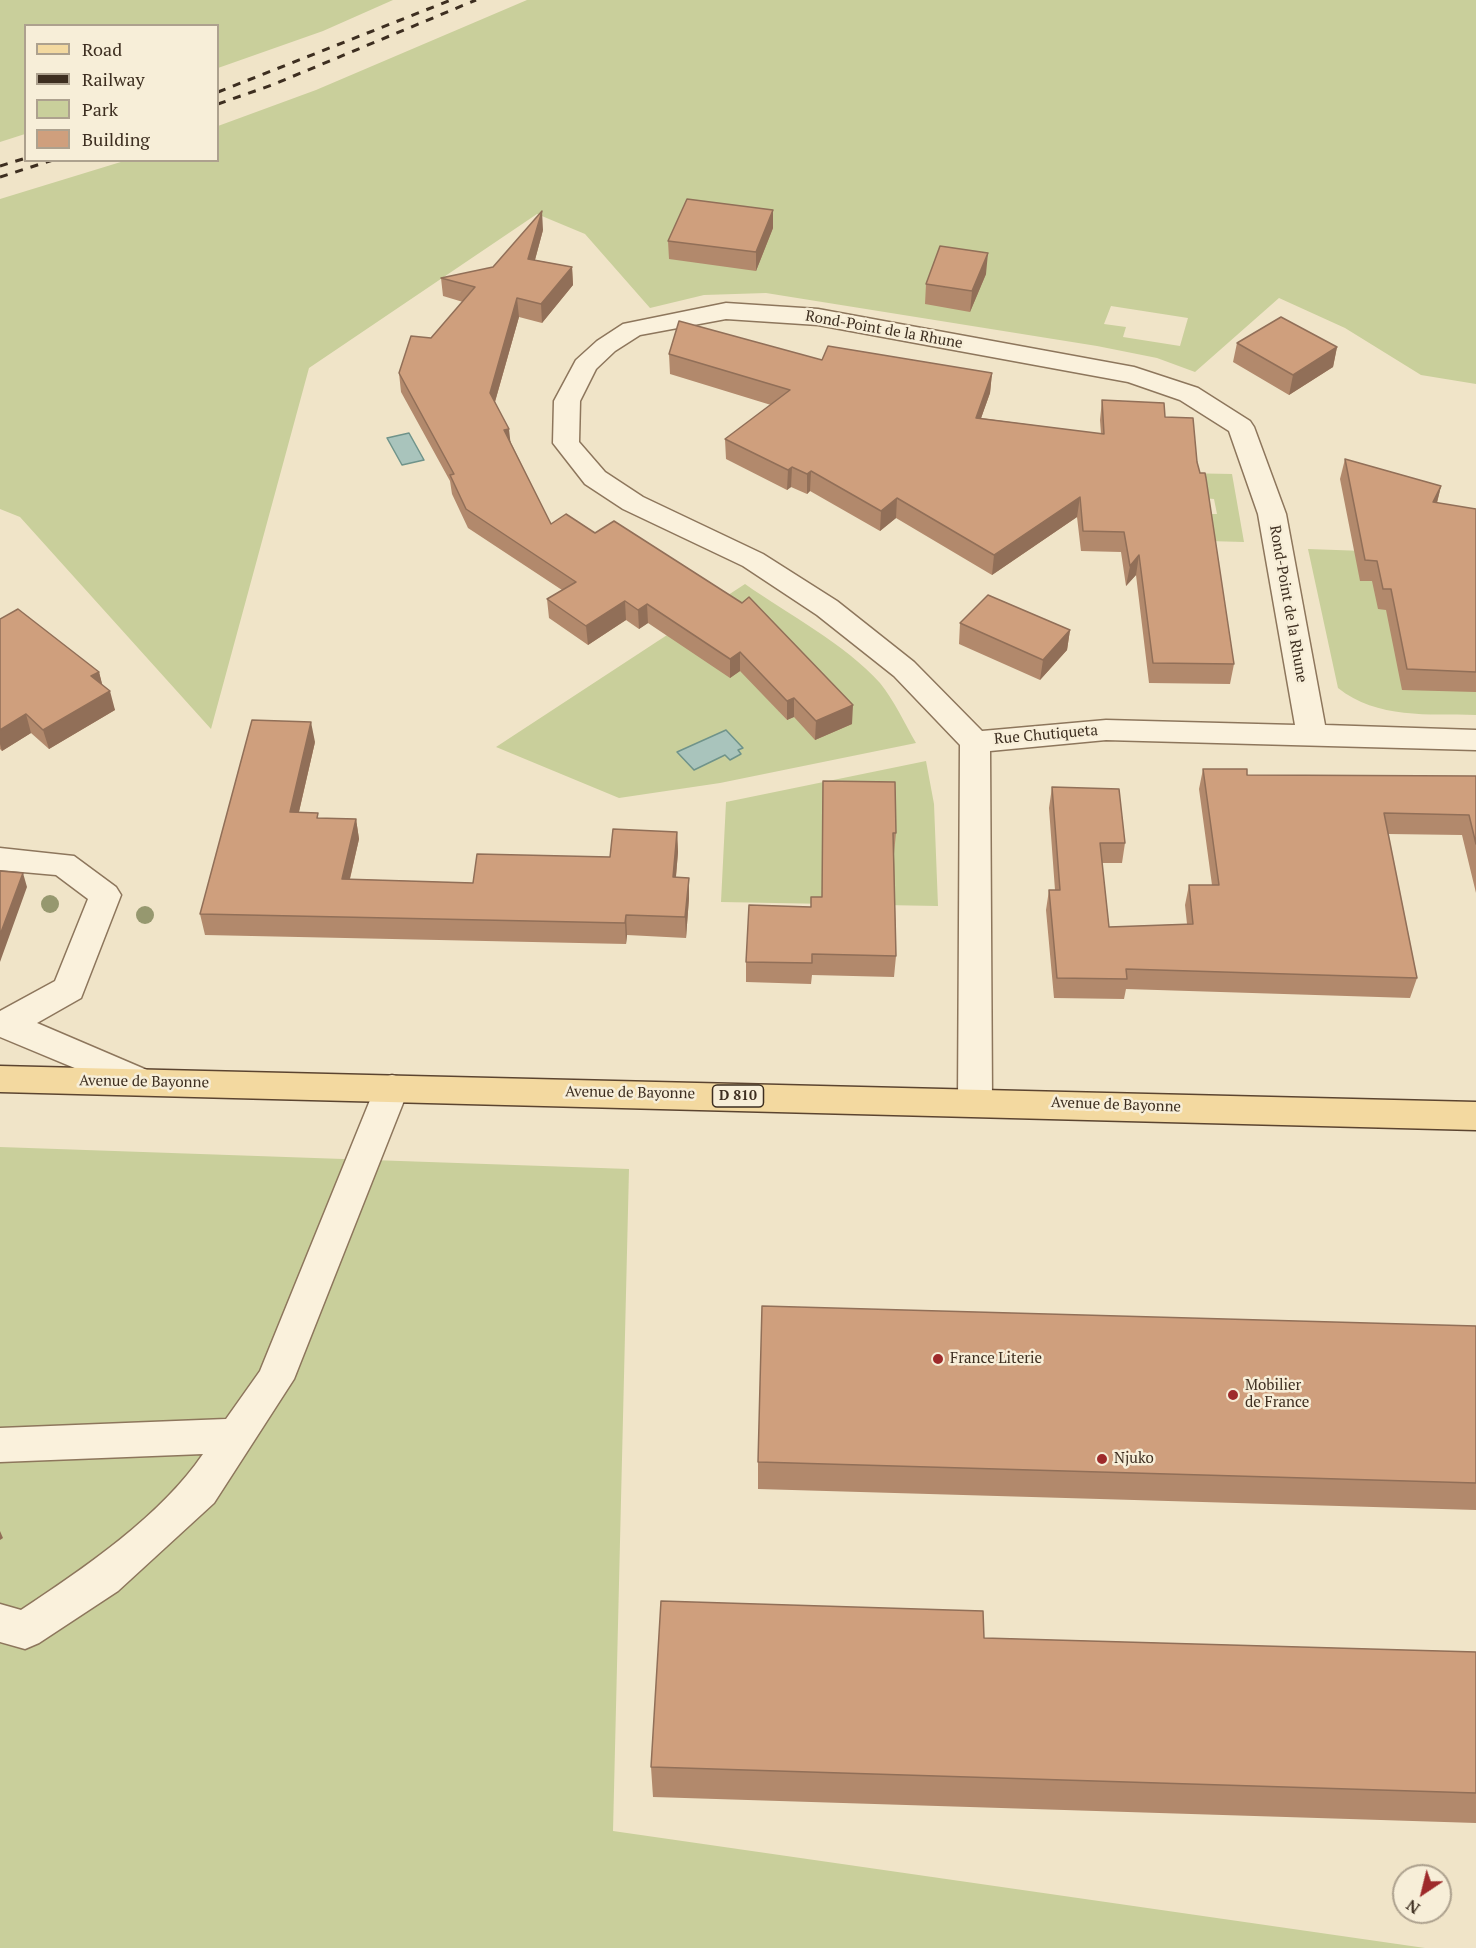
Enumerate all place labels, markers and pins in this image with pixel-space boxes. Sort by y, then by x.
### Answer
place label: France Literie [950,1350,1042,1368]
marker: France Literie [931,1352,945,1366]
place label: Mobilier de France [1245,1377,1309,1412]
marker: Mobilier de France [1226,1388,1240,1402]
place label: Njuko [1114,1450,1154,1468]
marker: Njuko [1095,1452,1109,1466]

